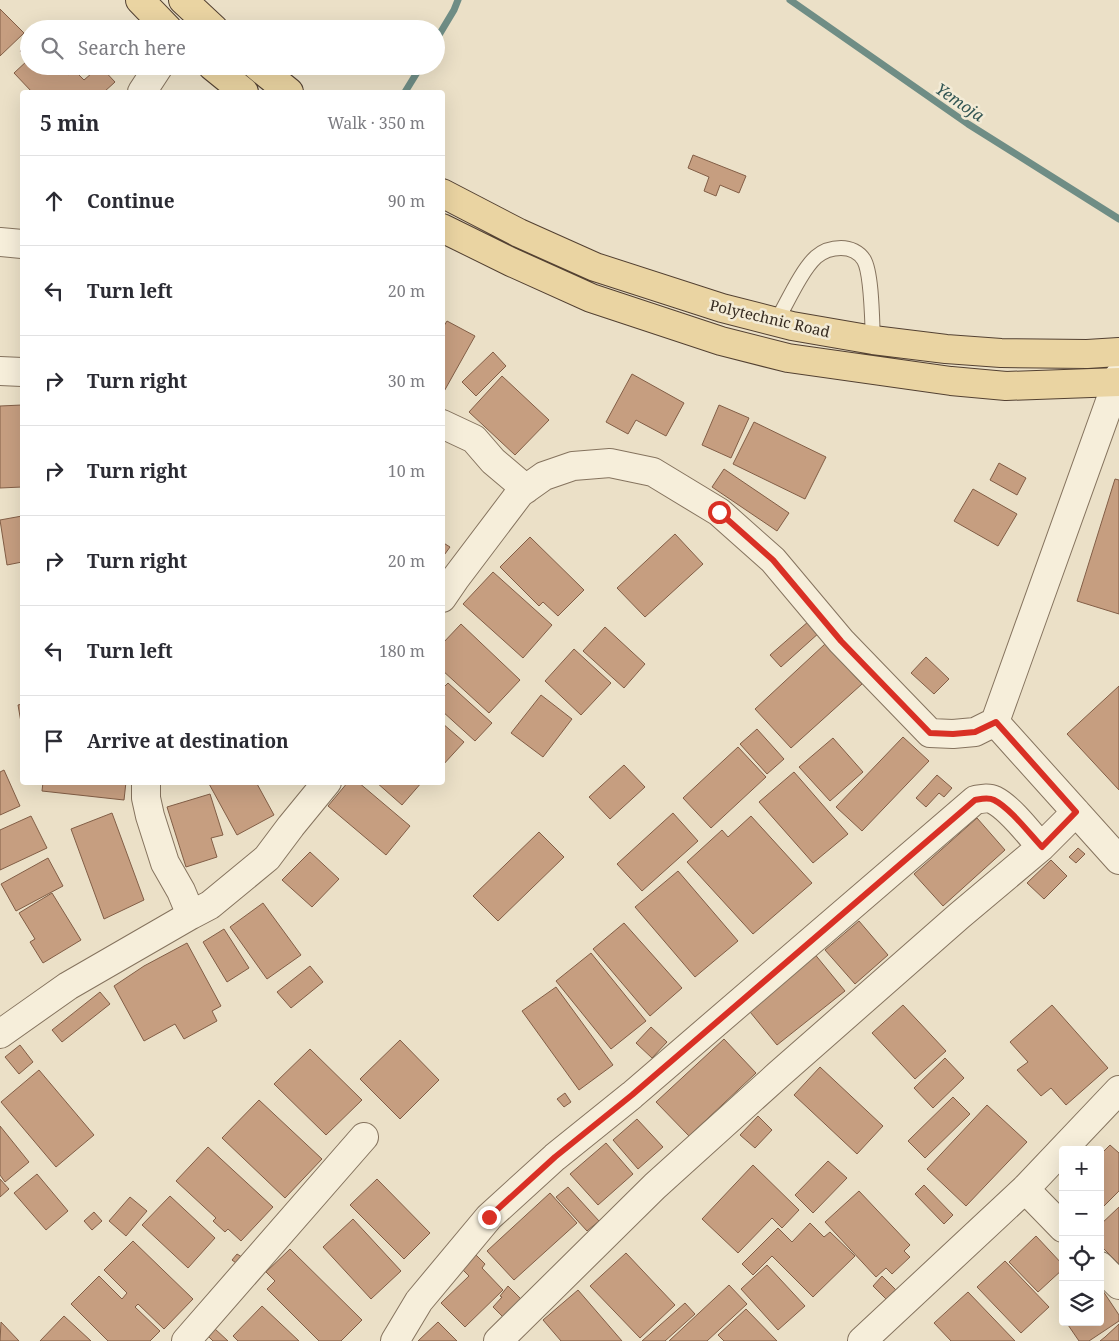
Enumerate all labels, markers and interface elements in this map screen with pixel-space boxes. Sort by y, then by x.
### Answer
search box [20,20,445,75]
icon: search [38,34,66,62]
text: Search here [78,35,186,61]
water label: Yemoja [931,78,989,127]
text: 5 min [40,109,99,137]
text: Walk · 350 m [328,112,425,134]
icon: ahead [40,187,68,215]
text: Continue [87,188,175,214]
text: 90 m [388,190,425,212]
icon: left [40,277,68,305]
text: Turn left [87,278,173,304]
text: 20 m [388,280,425,302]
street label: Polytechnic Road [708,294,832,342]
icon: right [40,367,68,395]
text: Turn right [87,368,187,394]
text: 30 m [388,370,425,392]
icon: right [40,457,68,485]
text: Turn right [87,458,187,484]
text: 10 m [388,460,425,482]
route start [708,501,731,524]
icon: right [40,547,68,575]
text: Turn right [87,548,187,574]
text: 20 m [388,550,425,572]
icon: left [40,637,68,665]
text: Turn left [87,638,173,664]
text: 180 m [379,640,425,662]
icon: arrive [40,727,68,755]
text: Arrive at destination [87,728,289,754]
map controls [1059,1146,1104,1326]
button: + [1059,1146,1104,1191]
button: − [1059,1191,1104,1236]
route end [478,1206,501,1229]
button: locate [1059,1236,1104,1281]
button: layers [1059,1281,1104,1326]

